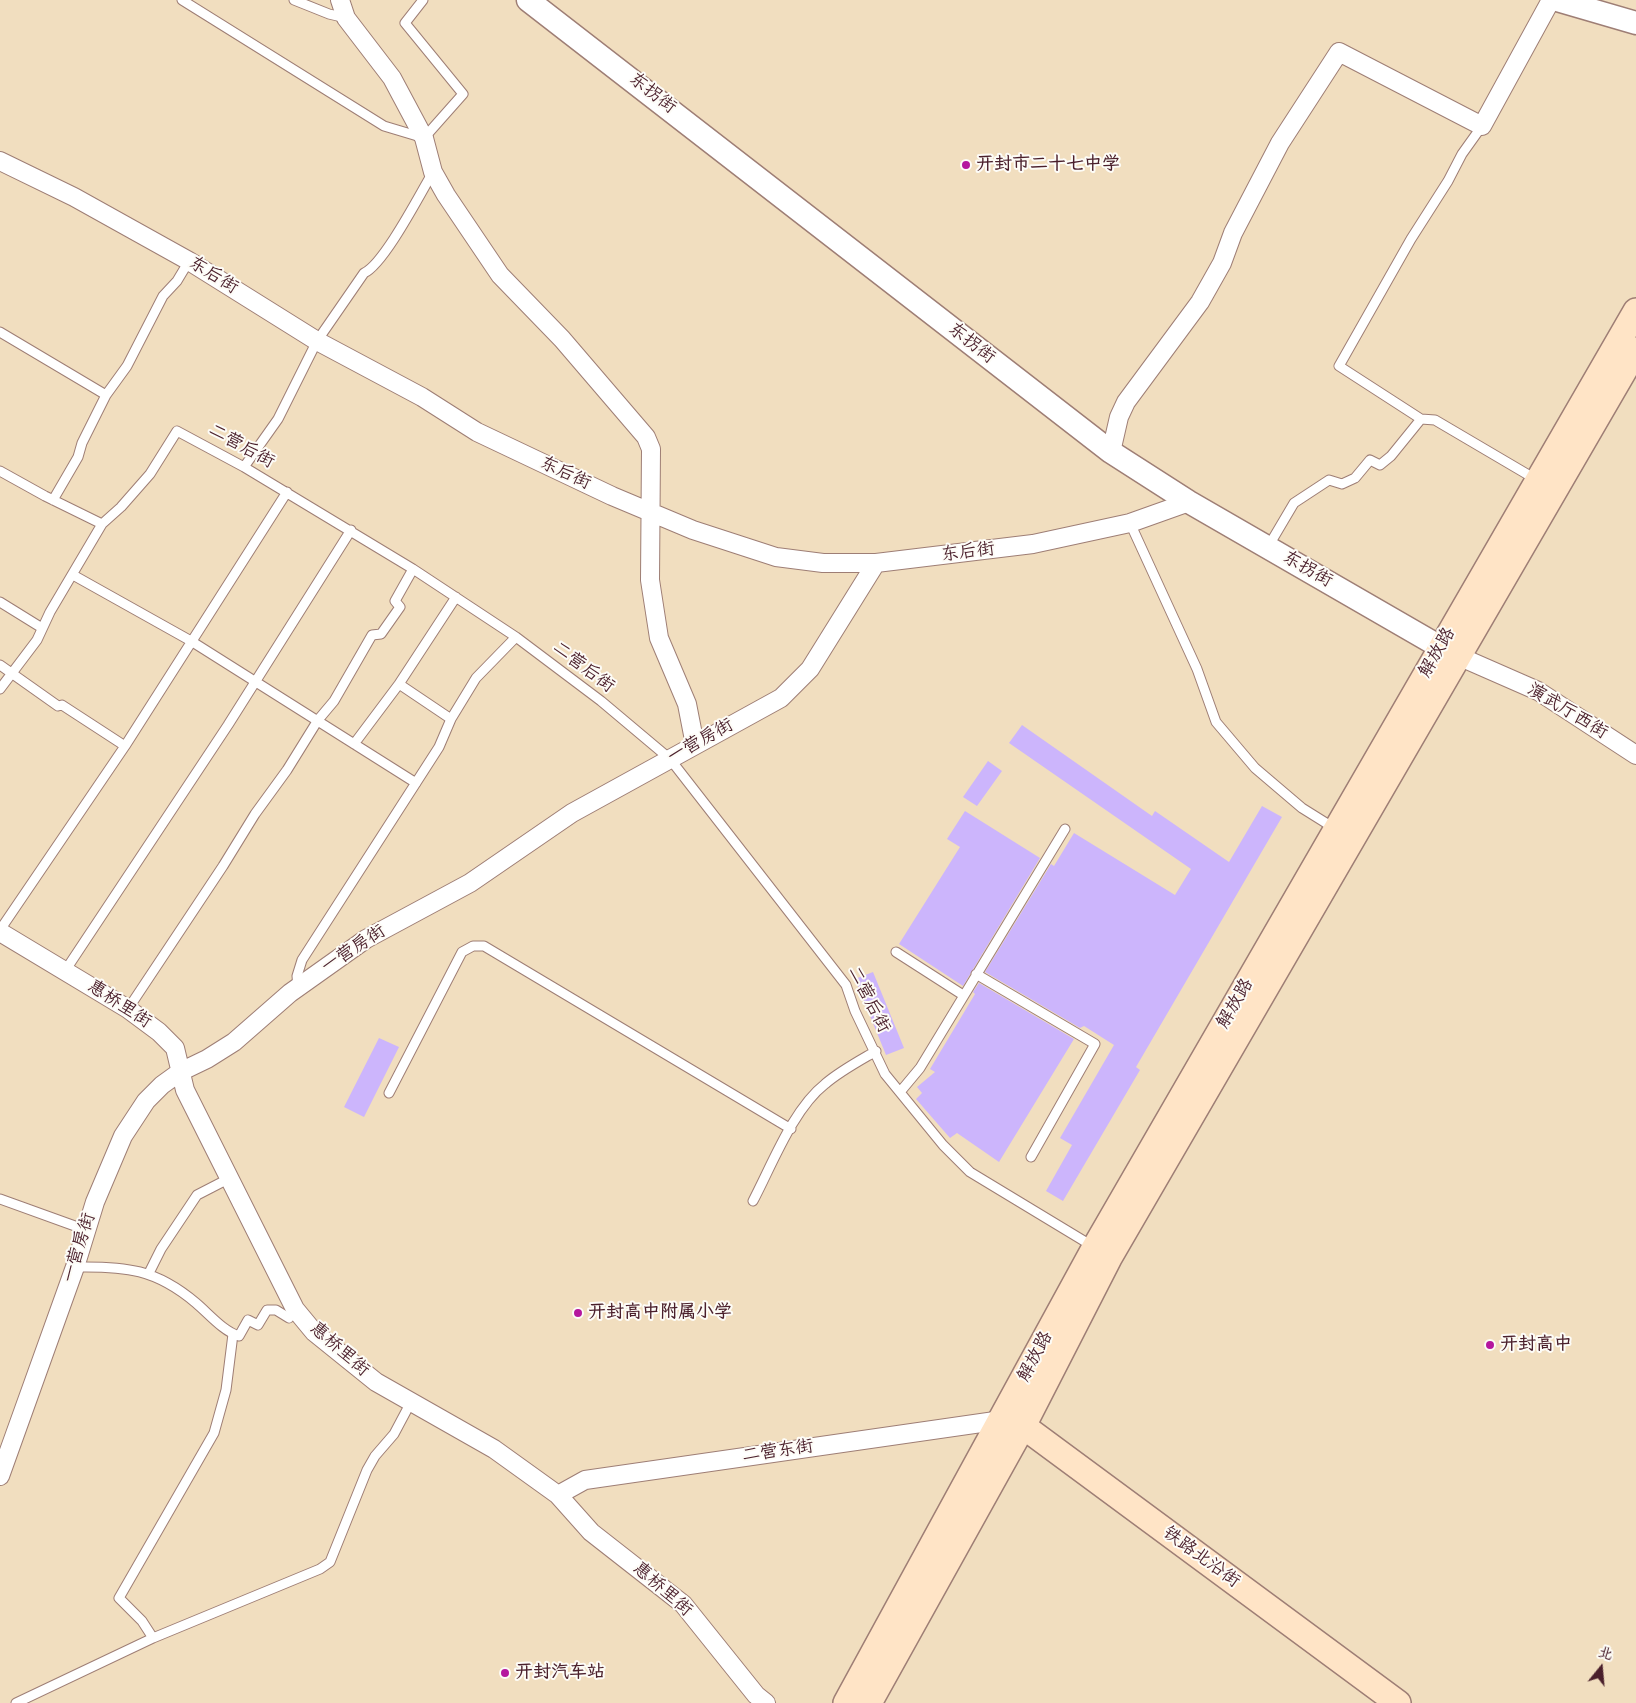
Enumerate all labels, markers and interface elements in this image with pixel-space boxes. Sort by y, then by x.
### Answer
street label: 东拐街 [624,69,680,119]
place label: 开封市二十七中学 [976,154,1120,176]
marker: 开封市二十七中学 [960,159,972,171]
street label: 东后街 [184,253,242,299]
street label: 东拐街 [943,319,999,369]
street label: 二营后街 [204,420,278,474]
street label: 东后街 [536,453,594,495]
street label: 东后街 [940,539,996,567]
street label: 东拐街 [1278,547,1336,593]
street label: 解放路 [1415,624,1461,682]
street label: 二营后街 [548,638,618,698]
street label: 演武厅西街 [1523,680,1611,744]
street label: 一营房街 [664,715,738,769]
street label: 一营房街 [318,921,390,979]
street label: 二营后街 [842,963,894,1037]
street label: 解放路 [1213,975,1259,1033]
street label: 惠桥里街 [83,976,155,1034]
street label: 一营房街 [59,1210,101,1286]
place label: 开封高中附属小学 [588,1302,732,1324]
marker: 开封高中附属小学 [572,1307,584,1319]
street label: 惠桥里街 [305,1318,373,1382]
street label: 解放路 [1014,1328,1058,1386]
place label: 开封高中 [1500,1334,1572,1356]
marker: 开封高中 [1484,1339,1496,1351]
street label: 二营东街 [741,1436,815,1468]
street label: 铁路北沿街 [1158,1523,1244,1593]
street label: 惠桥里街 [628,1558,696,1622]
north arrow [1576,1643,1626,1693]
text: 北 [1596,1643,1615,1664]
place label: 开封汽车站 [515,1662,605,1684]
marker: 开封汽车站 [499,1667,511,1679]

